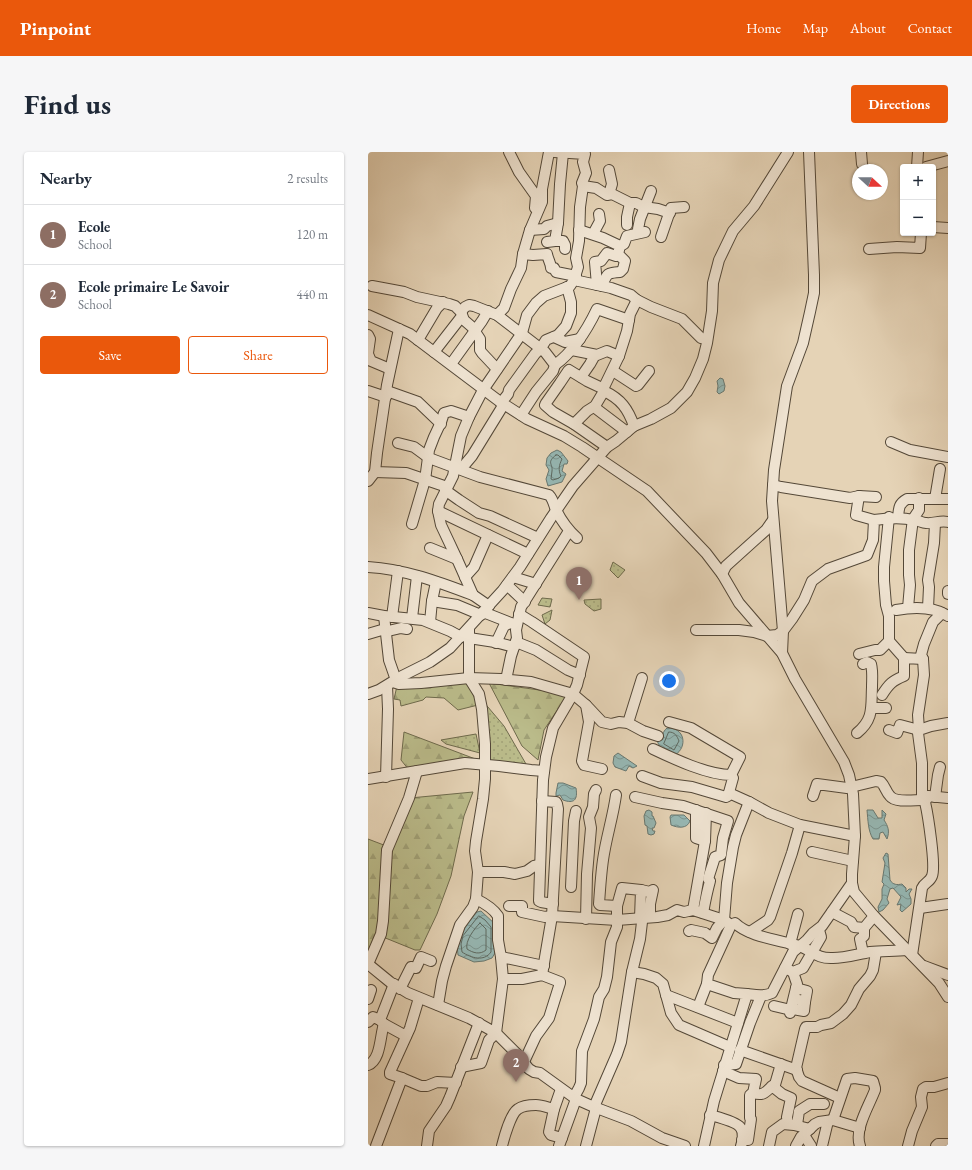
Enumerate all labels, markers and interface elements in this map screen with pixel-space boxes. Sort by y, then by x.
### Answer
text: Pinpoint [20,16,91,41]
text: Home [746,19,781,37]
text: Map [803,19,828,37]
text: About [850,19,886,37]
text: Contact [908,19,952,37]
button: Directions [851,85,948,123]
text: Find us [24,86,111,122]
north arrow [852,164,888,200]
map controls [900,164,936,236]
button: + [900,164,936,200]
text: Nearby [40,167,92,189]
text: 2 results [287,170,328,187]
button: − [900,200,936,236]
text: Ecole [78,217,110,236]
text: 1 [50,226,56,243]
text: 120 m [297,226,328,243]
text: School [78,236,112,253]
text: Ecole primaire Le Savoir [78,277,229,296]
text: 2 [50,286,56,303]
text: 440 m [297,286,328,303]
text: School [78,296,112,313]
button: Save [40,336,180,374]
button: Share [188,336,328,374]
pin: 1 [566,567,592,600]
your location [659,671,679,691]
pin: 2 [503,1049,529,1082]

